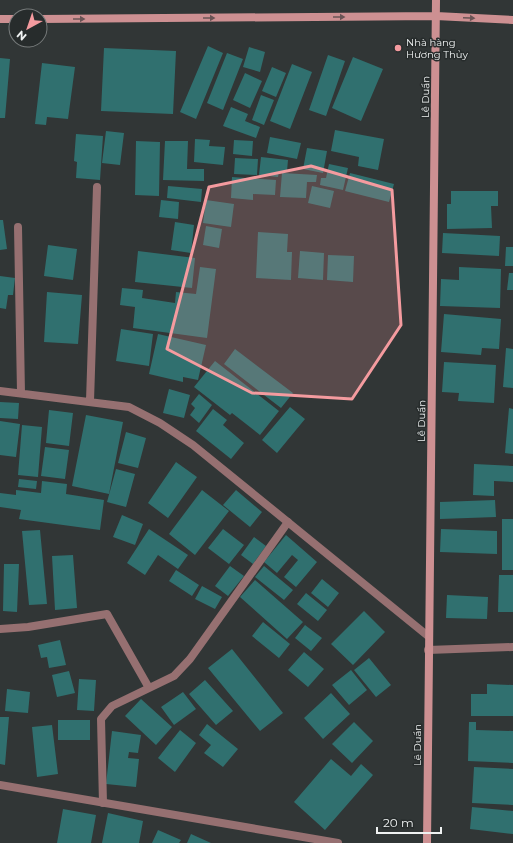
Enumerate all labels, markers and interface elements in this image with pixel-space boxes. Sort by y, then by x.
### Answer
north arrow [8,8,48,48]
one-way arrow [333,14,346,20]
one-way arrow [463,14,475,21]
one-way arrow [203,15,216,21]
one-way arrow [73,16,86,22]
text: N [14,27,29,44]
place label: Nhà hàng Hương Thủy [406,36,468,61]
marker: Nhà hàng Hương Thủy [393,43,403,53]
street label: Lê Duẩn [419,76,432,118]
street label: Lê Duẩn [415,400,428,442]
street label: Lê Duẩn [411,724,424,766]
scale bar [377,809,441,835]
text: 20 m [383,815,414,830]

